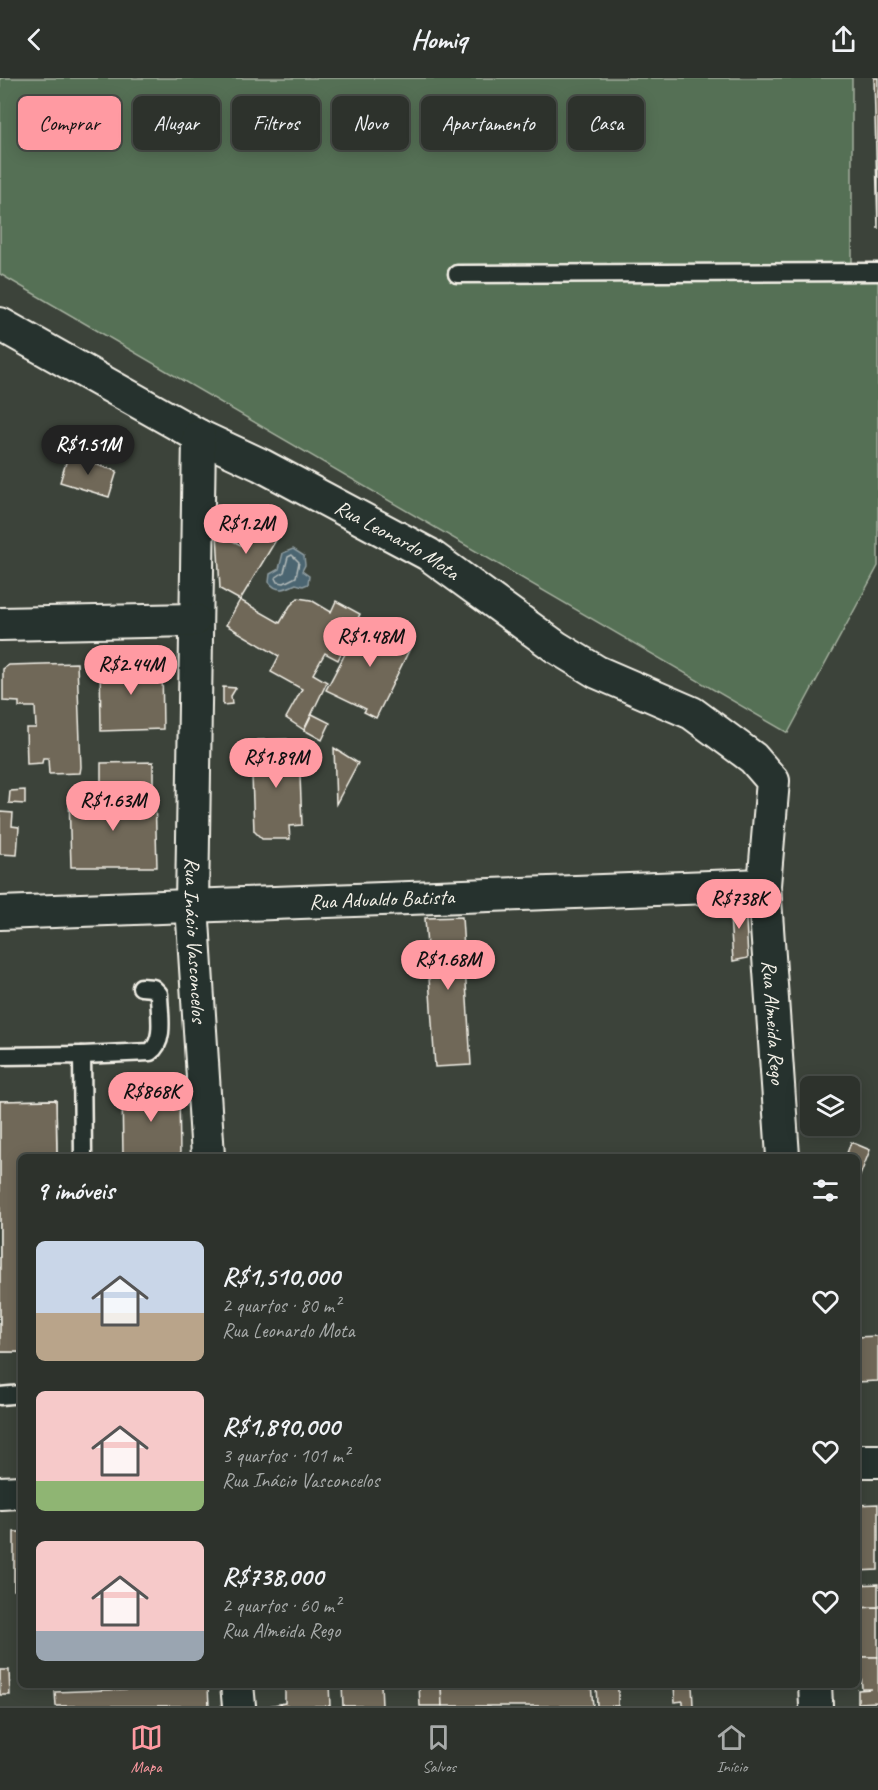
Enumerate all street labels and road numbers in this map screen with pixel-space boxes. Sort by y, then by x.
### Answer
street label: Rua Leonardo Mota [330,494,466,586]
street label: Rua Inácio Vasconcelos [179,857,213,1025]
street label: Rua Adualdo Batista [309,883,456,915]
street label: Rua Almeida Rego [756,959,791,1087]

